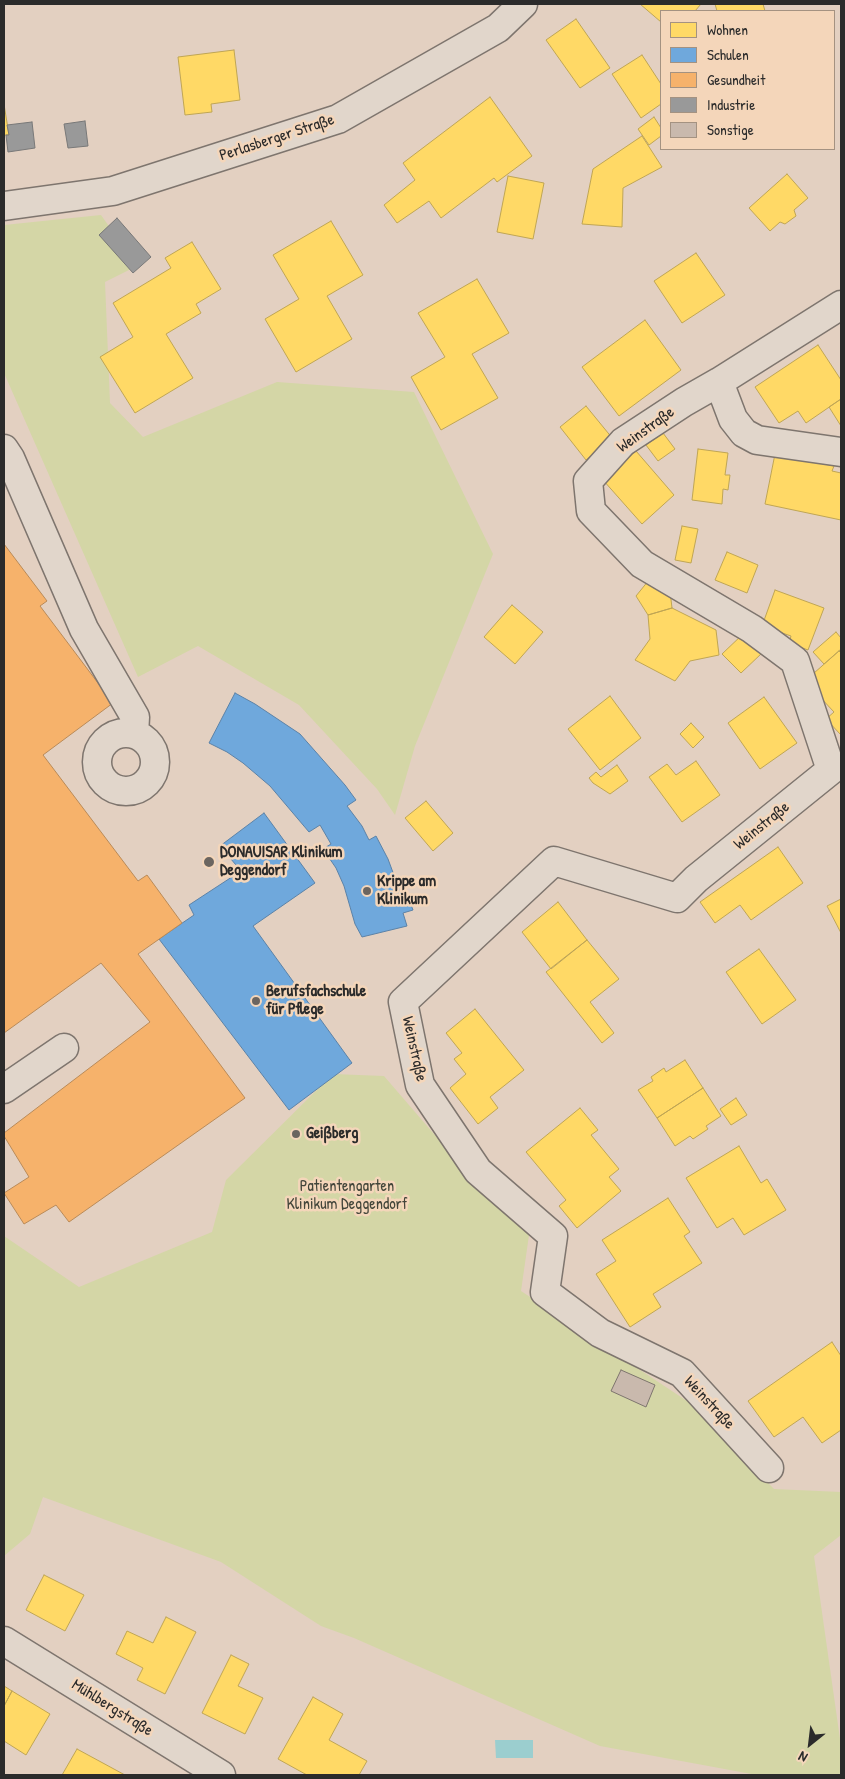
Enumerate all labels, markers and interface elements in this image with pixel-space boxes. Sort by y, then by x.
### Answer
legend [660,10,835,150]
text: Wohnen [707,19,748,40]
text: Schulen [707,44,749,65]
text: Gesundheit [707,69,765,90]
text: Industrie [707,94,755,115]
street label: Perlasberger Straße [217,110,337,166]
text: Sonstige [707,119,754,140]
street label: Weinstraße [614,403,678,457]
street label: Weinstraße [730,798,794,854]
place label: DONAUISAR Klinikum Deggendorf [220,843,342,881]
marker: DONAUISAR Klinikum Deggendorf [202,855,216,869]
place label: Krippe am Klinikum [377,872,436,910]
marker: Krippe am Klinikum [361,885,373,897]
place label: Berufsfachschule für Pflege [266,982,366,1020]
marker: Berufsfachschule für Pflege [250,995,262,1007]
street label: Weinstraße [397,1015,431,1083]
place label: Geißberg [306,1124,358,1144]
marker: Geißberg [290,1128,302,1140]
park label: Patientengarten Klinikum Deggendorf [286,1177,408,1215]
street label: Weinstraße [679,1372,739,1434]
street label: Mühlbergstraße [68,1675,156,1741]
north arrow [785,1719,835,1769]
text: N [795,1747,810,1768]

